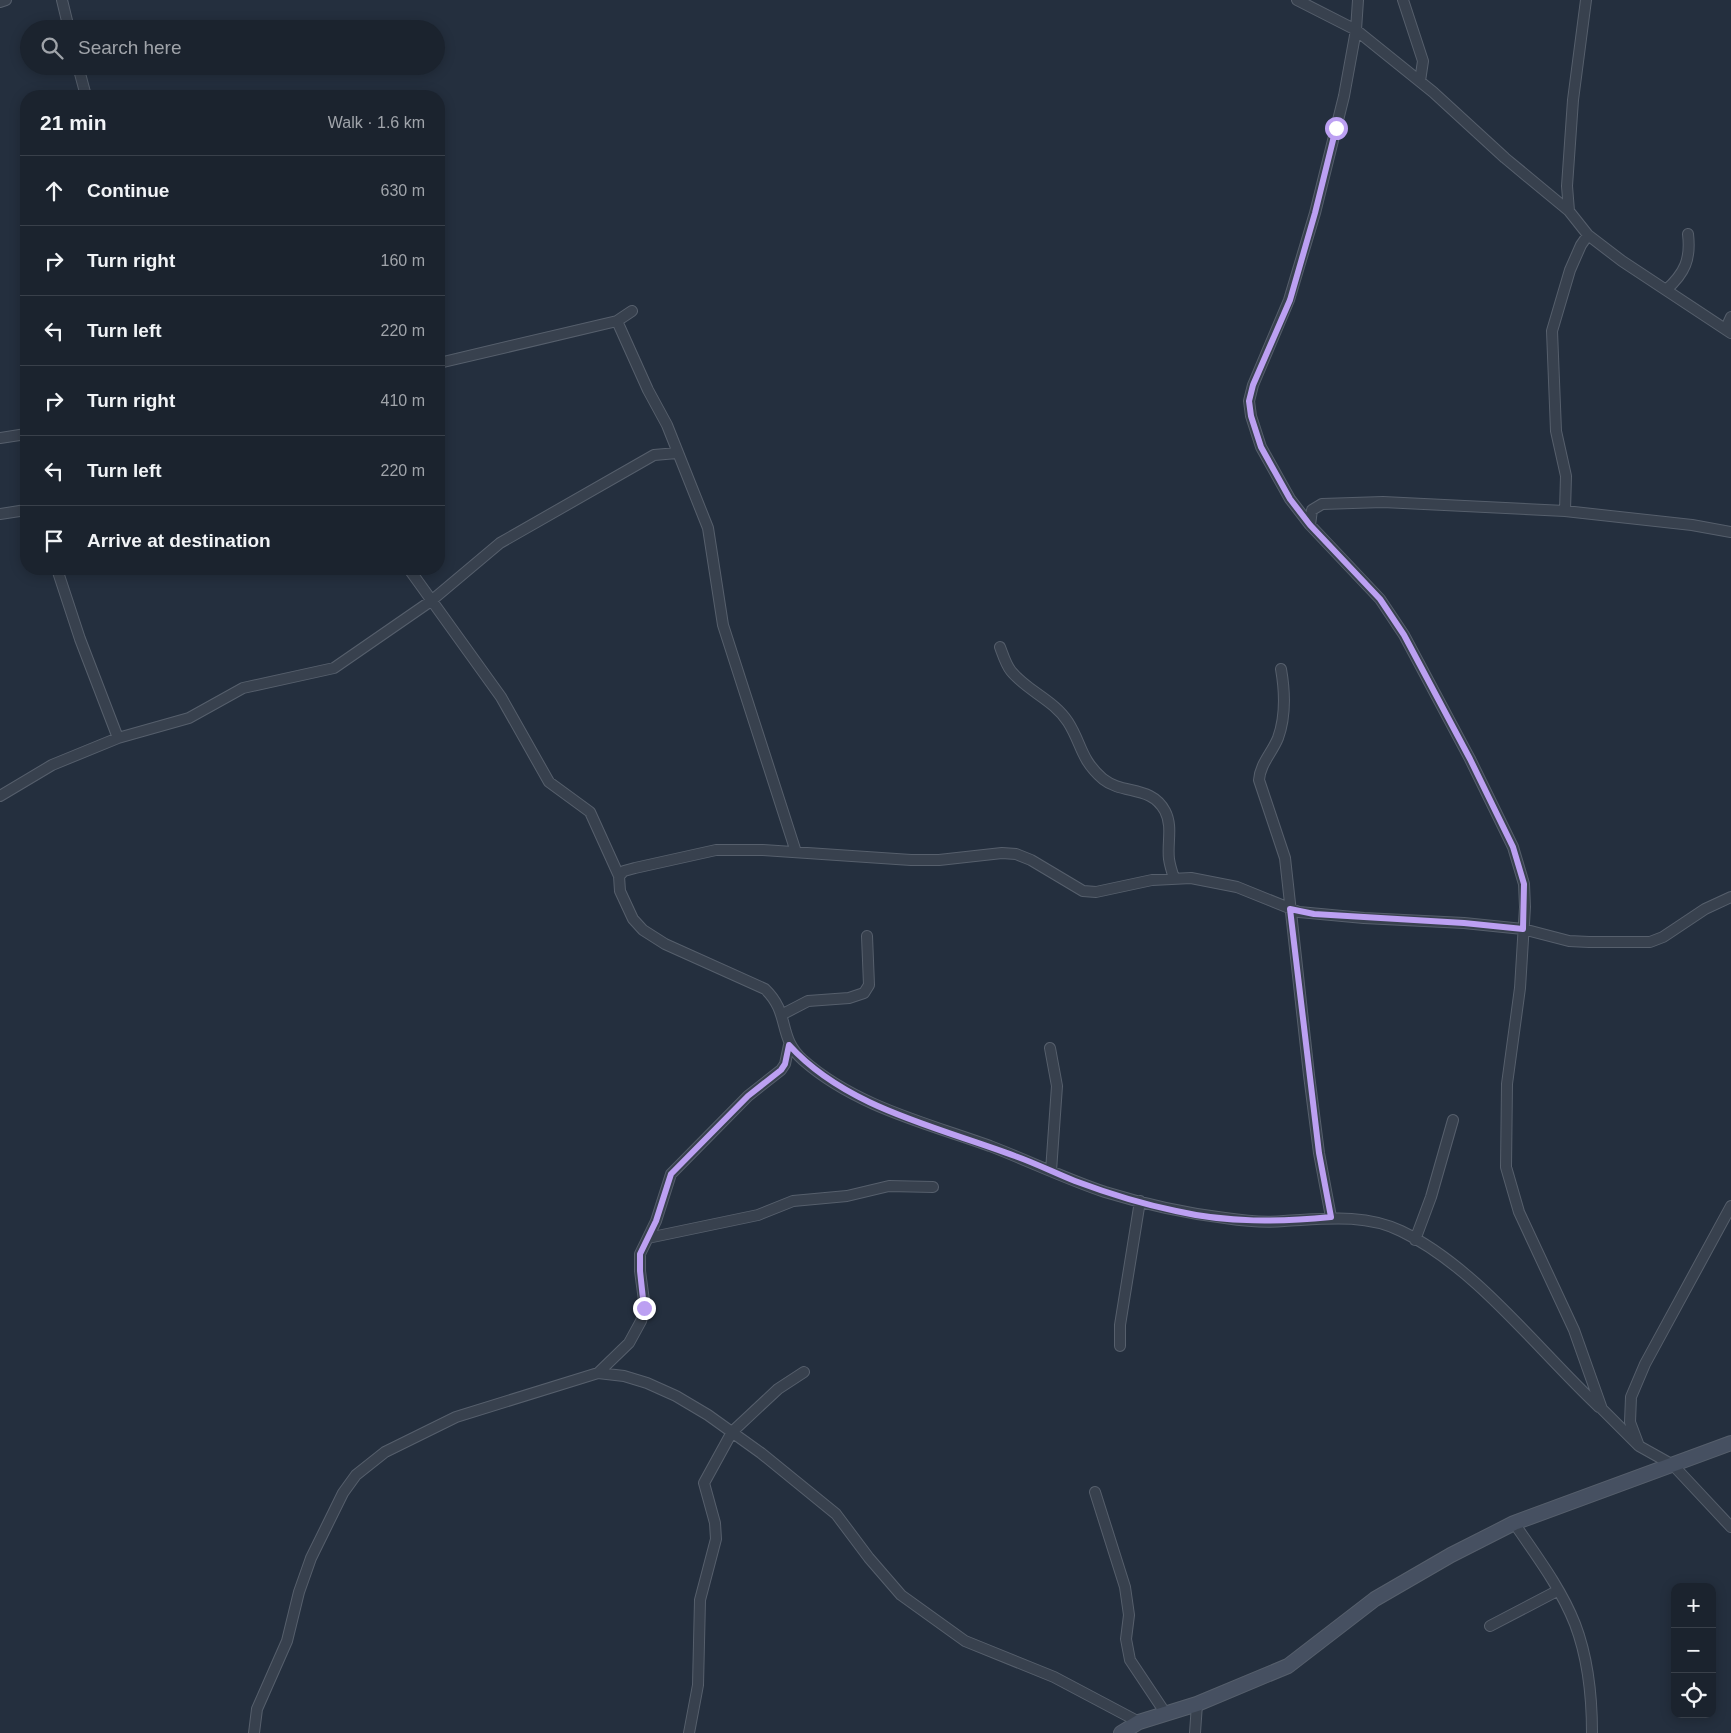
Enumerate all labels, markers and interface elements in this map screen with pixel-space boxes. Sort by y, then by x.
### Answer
search box [20,20,445,75]
icon: search [38,34,66,62]
text: Search here [78,37,182,58]
text: 21 min [40,111,107,134]
text: Walk · 1.6 km [328,114,425,131]
route start [1325,117,1348,140]
icon: ahead [40,177,68,205]
text: Continue [87,180,169,201]
text: 630 m [381,182,425,199]
icon: right [40,247,68,275]
text: Turn right [87,250,175,271]
text: 160 m [381,252,425,269]
icon: left [40,317,68,345]
text: Turn left [87,320,162,341]
text: 220 m [381,322,425,339]
icon: right [40,387,68,415]
text: Turn right [87,390,175,411]
text: 410 m [381,392,425,409]
icon: left [40,457,68,485]
text: Turn left [87,460,162,481]
text: 220 m [381,462,425,479]
icon: arrive [40,527,68,555]
text: Arrive at destination [87,530,271,551]
route end [633,1297,656,1320]
map controls [1671,1583,1716,1718]
button: + [1671,1583,1716,1628]
button: − [1671,1628,1716,1673]
button: locate [1671,1673,1716,1718]

